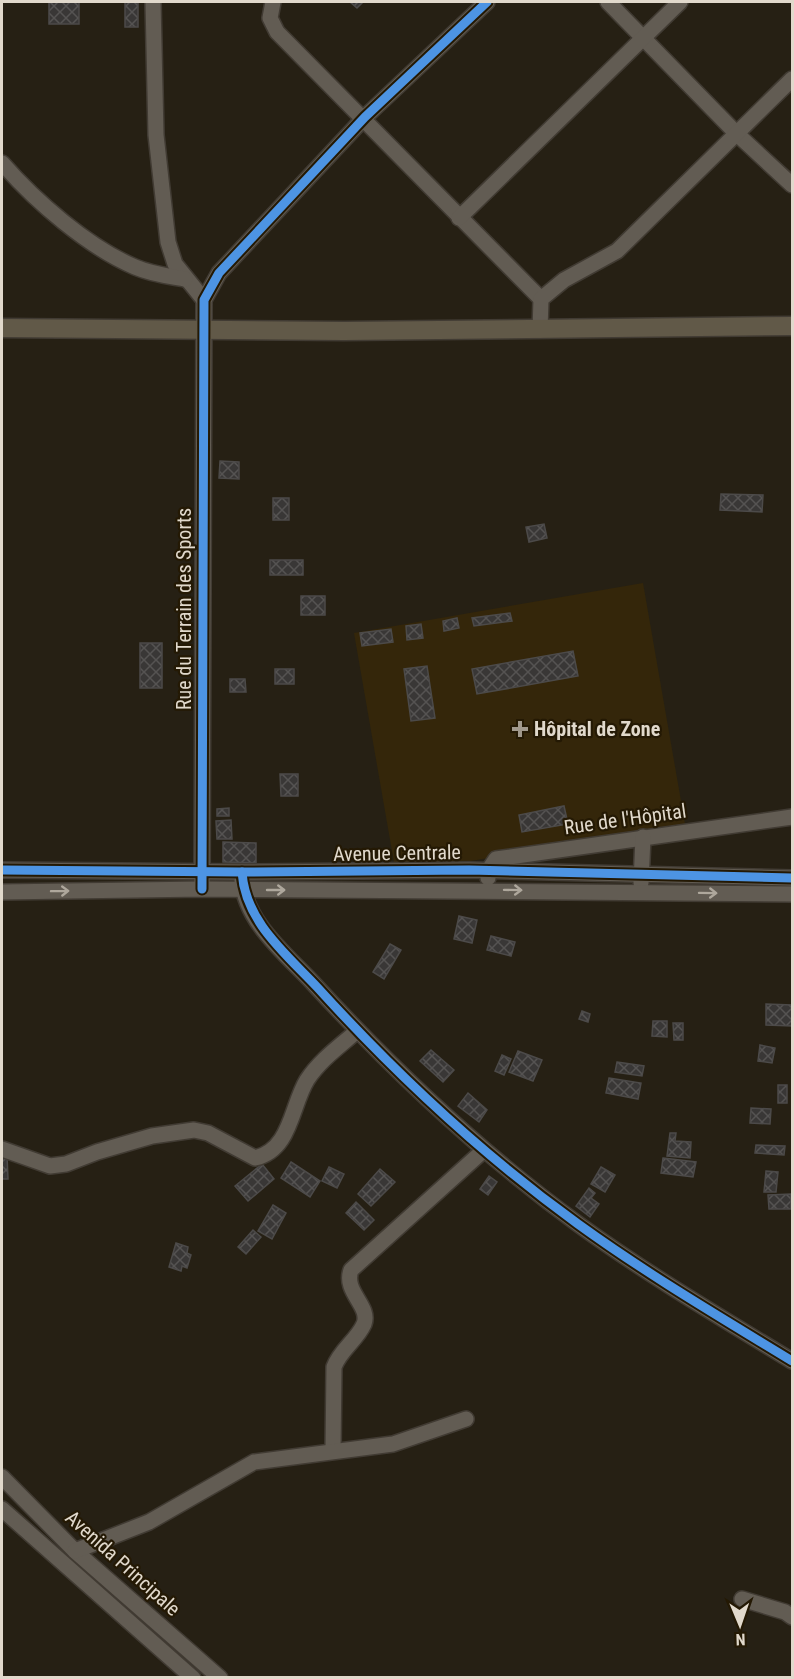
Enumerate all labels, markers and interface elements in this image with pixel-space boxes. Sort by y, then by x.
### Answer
street label: Rue du Terrain des Sports [172,508,196,710]
place label: Hôpital de Zone [534,717,660,741]
marker: Hôpital de Zone [511,720,529,738]
street label: Rue de l'Hôpital [562,799,688,839]
street label: Avenue Centrale [333,840,461,866]
one-way arrow [265,884,285,896]
one-way arrow [502,884,522,896]
one-way arrow [49,885,69,897]
one-way arrow [697,887,717,899]
street label: Avenida Principale [61,1505,185,1621]
north arrow [710,1595,770,1655]
text: N [735,1630,746,1649]

